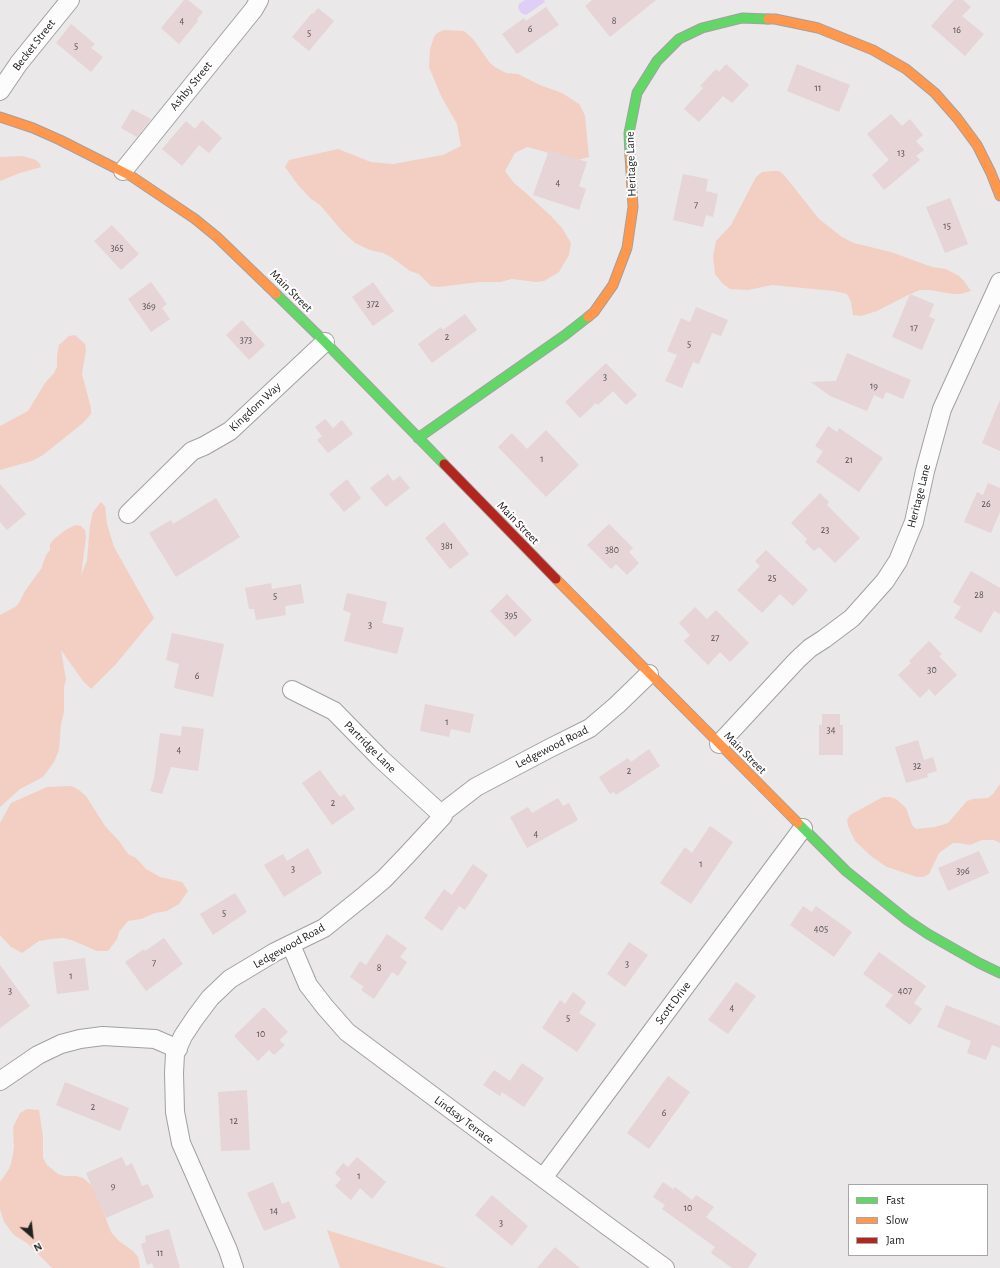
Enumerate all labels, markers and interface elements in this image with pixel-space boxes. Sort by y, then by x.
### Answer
house number: 4 [180,15,184,27]
house number: 8 [612,15,616,27]
street label: Becket Street [9,16,59,74]
house number: 6 [528,23,532,35]
house number: 16 [953,24,961,36]
house number: 5 [307,27,311,39]
house number: 5 [74,40,78,52]
street label: Ashby Street [167,59,215,113]
house number: 11 [815,82,821,94]
street label: Heritage Lane [623,131,639,197]
house number: 13 [897,147,905,159]
house number: 4 [556,177,560,189]
house number: 7 [694,199,698,211]
house number: 15 [943,220,951,232]
house number: 365 [111,242,123,254]
street label: Main Street [267,267,315,315]
house number: 372 [367,298,379,310]
house number: 369 [142,300,156,312]
house number: 17 [910,322,918,334]
house number: 2 [445,331,449,343]
house number: 373 [240,334,252,346]
house number: 5 [687,338,691,350]
house number: 3 [603,371,607,383]
street label: Kingdom Way [226,379,284,435]
house number: 19 [870,380,878,392]
house number: 1 [540,453,544,465]
house number: 21 [845,454,853,466]
street label: Heritage Lane [904,463,934,529]
street label: Main Street [494,498,542,548]
house number: 26 [981,498,991,510]
house number: 23 [821,524,829,536]
house number: 381 [441,540,453,552]
house number: 380 [605,544,619,556]
house number: 25 [768,572,776,584]
house number: 28 [974,589,984,601]
house number: 5 [273,590,277,602]
house number: 395 [505,609,517,621]
house number: 3 [368,619,372,631]
house number: 27 [711,632,719,644]
house number: 30 [927,664,937,676]
house number: 6 [195,670,199,682]
house number: 1 [445,716,449,728]
street label: Partridge Lane [341,718,399,776]
street label: Ledgewood Road [513,722,591,772]
house number: 34 [827,724,835,736]
street label: Main Street [721,729,769,777]
house number: 4 [177,744,181,756]
house number: 32 [913,760,921,772]
house number: 2 [627,765,631,777]
house number: 2 [331,797,335,809]
house number: 4 [534,828,538,840]
house number: 1 [699,858,703,870]
house number: 3 [291,863,295,875]
house number: 396 [956,865,970,877]
house number: 5 [222,907,226,919]
street label: Ledgewood Road [251,920,327,972]
house number: 405 [814,923,828,935]
house number: 7 [152,957,156,969]
house number: 3 [625,958,629,970]
house number: 8 [377,962,381,974]
house number: 1 [69,970,73,982]
street label: Scott Drive [652,978,694,1028]
house number: 3 [8,985,12,997]
house number: 407 [898,985,912,997]
house number: 4 [730,1002,734,1014]
house number: 5 [566,1012,570,1024]
house number: 10 [257,1028,265,1040]
street label: Lindsay Terrace [431,1093,497,1147]
house number: 2 [91,1101,95,1113]
house number: 6 [662,1107,666,1119]
house number: 12 [230,1115,238,1127]
house number: 1 [357,1170,361,1182]
house number: 9 [111,1180,115,1192]
legend [848,1184,988,1256]
text: Fast [886,1194,905,1206]
house number: 10 [684,1202,692,1214]
house number: 14 [270,1205,278,1217]
text: Slow [886,1214,908,1226]
north arrow [12,1216,52,1256]
house number: 3 [499,1217,503,1229]
text: Jam [886,1234,905,1246]
text: N [32,1240,44,1254]
house number: 11 [157,1247,163,1259]

